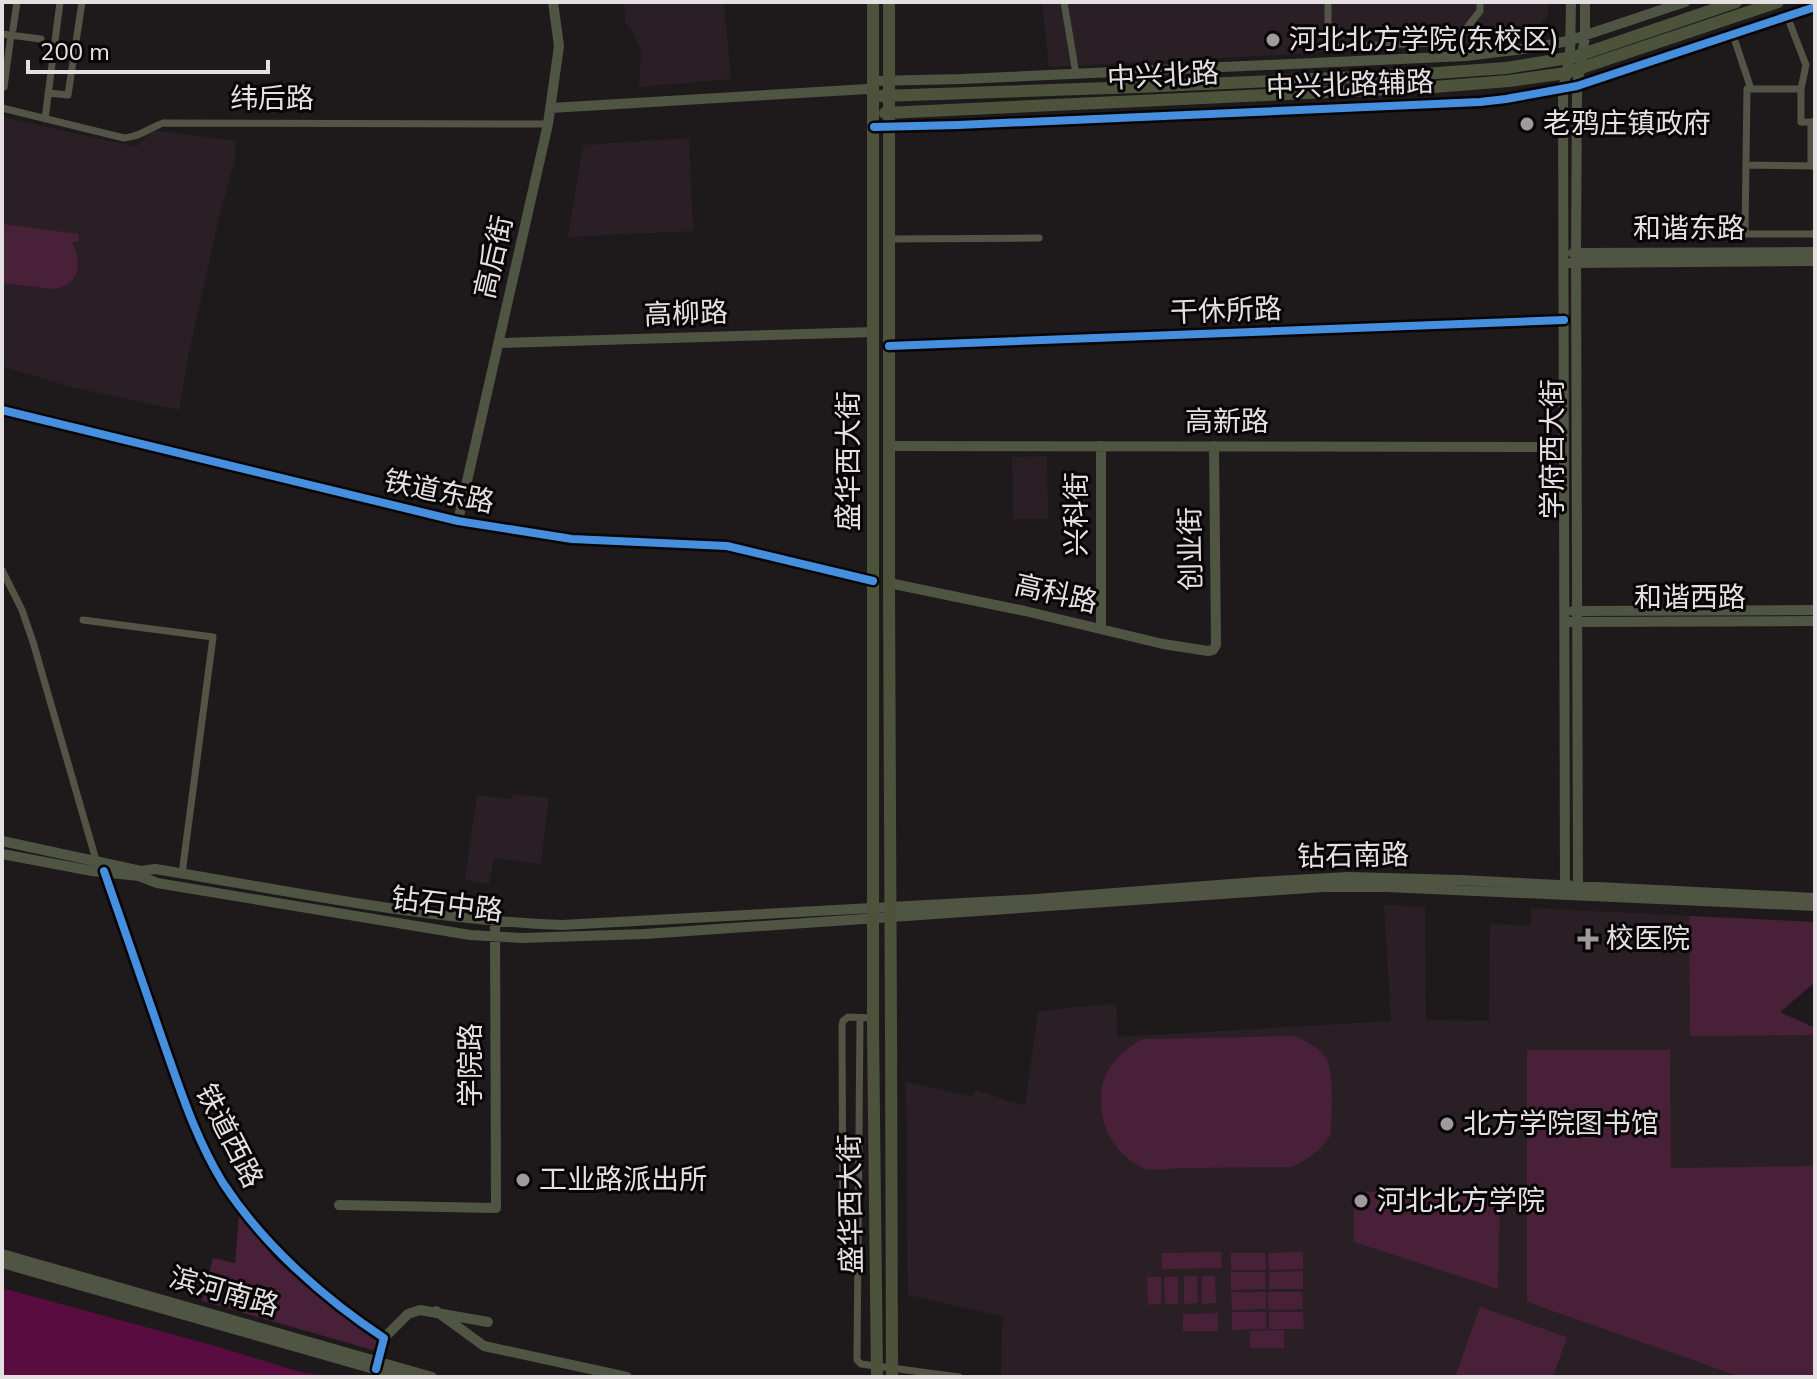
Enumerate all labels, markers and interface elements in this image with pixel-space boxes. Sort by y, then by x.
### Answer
place label: 河北北方学院(东校区) [1289,21,1559,59]
scale bar [28,24,268,74]
marker: 河北北方学院(东校区) [1264,31,1282,49]
text: 200 m [40,36,110,68]
street label: 中兴北路 [1106,54,1220,98]
street label: 中兴北路辅路 [1265,63,1435,107]
street label: 纬后路 [230,80,314,118]
place label: 老鸦庄镇政府 [1543,105,1711,143]
marker: 老鸦庄镇政府 [1518,115,1536,133]
street label: 和谐东路 [1633,210,1745,248]
street label: 高后街 [466,212,522,302]
street label: 干休所路 [1169,290,1283,332]
street label: 高柳路 [643,294,729,334]
street label: 学府西大街 [1534,379,1572,519]
street label: 盛华西大街 [830,391,868,531]
street label: 高新路 [1185,403,1269,441]
street label: 铁道东路 [380,462,498,522]
street label: 兴科街 [1058,472,1096,556]
street label: 创业街 [1171,507,1211,591]
street label: 高科路 [1011,566,1101,622]
street label: 和谐西路 [1634,579,1746,617]
street label: 钻石南路 [1297,836,1409,876]
street label: 钻石中路 [389,879,505,931]
place label: 校医院 [1606,920,1690,958]
marker: 校医院 [1577,928,1599,950]
street label: 学院路 [452,1023,490,1107]
street label: 铁道西路 [187,1077,271,1195]
place label: 北方学院图书馆 [1463,1105,1659,1143]
marker: 北方学院图书馆 [1438,1115,1456,1133]
street label: 盛华西大街 [831,1134,871,1274]
place label: 工业路派出所 [539,1161,707,1199]
marker: 工业路派出所 [514,1171,532,1189]
place label: 河北北方学院 [1377,1182,1545,1220]
marker: 河北北方学院 [1352,1192,1370,1210]
street label: 滨河南路 [165,1258,283,1326]

